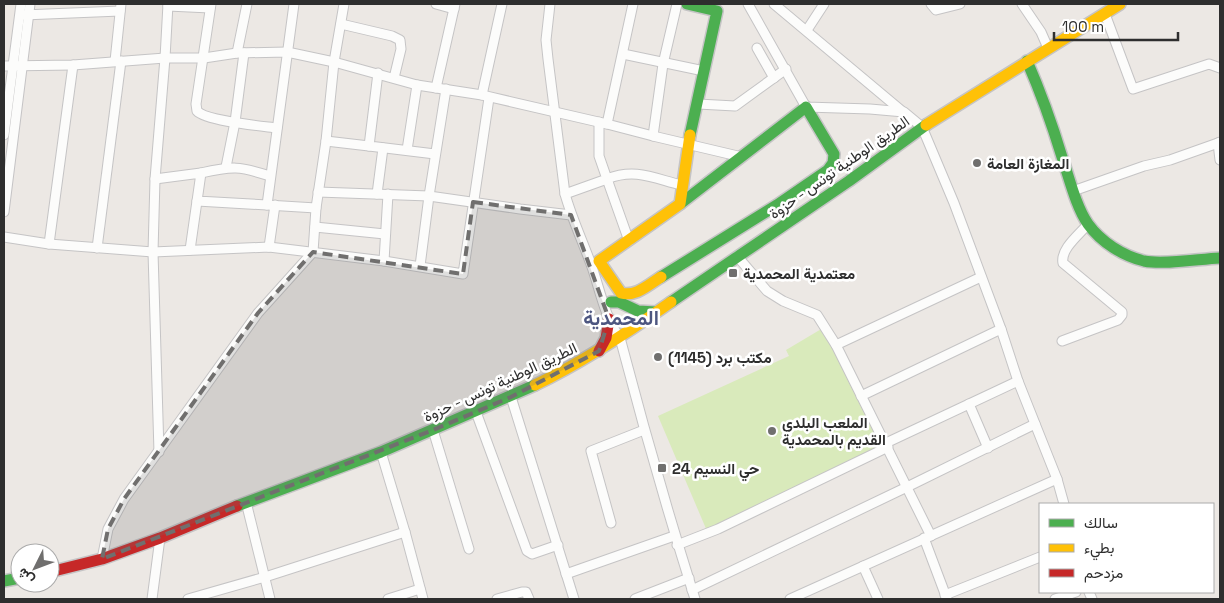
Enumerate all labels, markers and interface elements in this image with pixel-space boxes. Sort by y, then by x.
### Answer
scale bar [1054,10,1178,42]
text: 100 m [1062,17,1104,36]
street label: الطريق الوطنية تونس - حزوة [765,111,914,224]
place label: المغازة العامة [987,154,1069,173]
marker: المغازة العامة [971,157,983,169]
place label: معتمدية المحمدية [743,264,855,283]
marker: معتمدية المحمدية [727,267,739,279]
district label: المحمدية [583,305,659,331]
street label: الطريق الوطنية تونس - حزوة [420,338,580,427]
place label: مكتب برد (1145) [668,348,772,367]
marker: مكتب برد (1145) [652,351,664,363]
place label: الملعب البلدي القديم بالمحمدية [782,413,886,450]
marker: الملعب البلدي القديم بالمحمدية [766,425,778,437]
place label: حي النسيم 24 [672,459,759,482]
marker: حي النسيم 24 [656,462,668,474]
legend [1039,503,1214,593]
text: سالك [1084,513,1118,532]
text: بطيء [1084,538,1114,561]
north arrow [10,543,60,593]
text: مزدحم [1084,563,1123,583]
text: ش [13,564,38,589]

